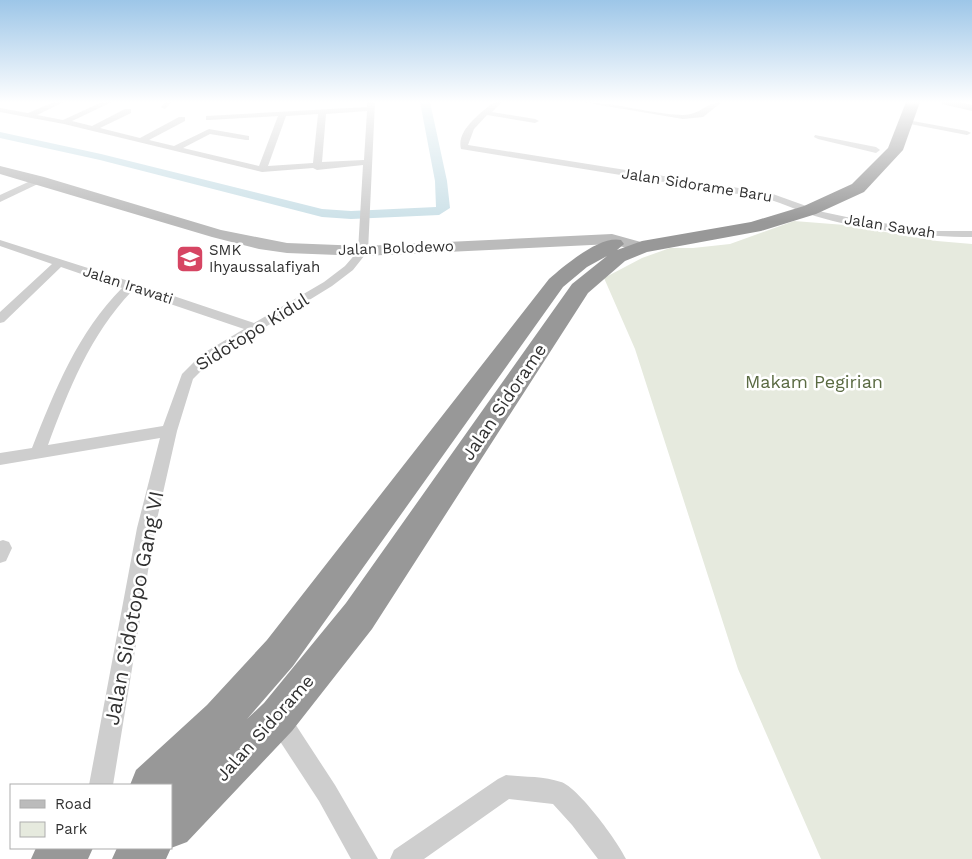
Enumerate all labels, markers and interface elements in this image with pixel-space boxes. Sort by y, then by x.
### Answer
street label: Jalan Sidorame Baru [620,164,774,206]
street label: Jalan Sawah [843,210,937,242]
street label: Jalan Bolodewo [338,237,454,259]
place label: SMK Ihyaussalafiyah [209,241,320,276]
school or university icon: SMK Ihyaussalafiyah [175,244,205,274]
street label: Jalan Irawati [81,262,175,308]
street label: Sidotopo Kidul [191,288,313,375]
street label: Jalan Sidorame [457,339,550,464]
park label: Makam Pegirian [745,371,883,392]
street label: Jalan Sidotopo Gang VI [99,489,169,727]
street label: Jalan Sidorame [211,670,318,785]
legend [10,784,172,849]
text: Road [55,795,92,813]
text: Park [55,820,88,838]

